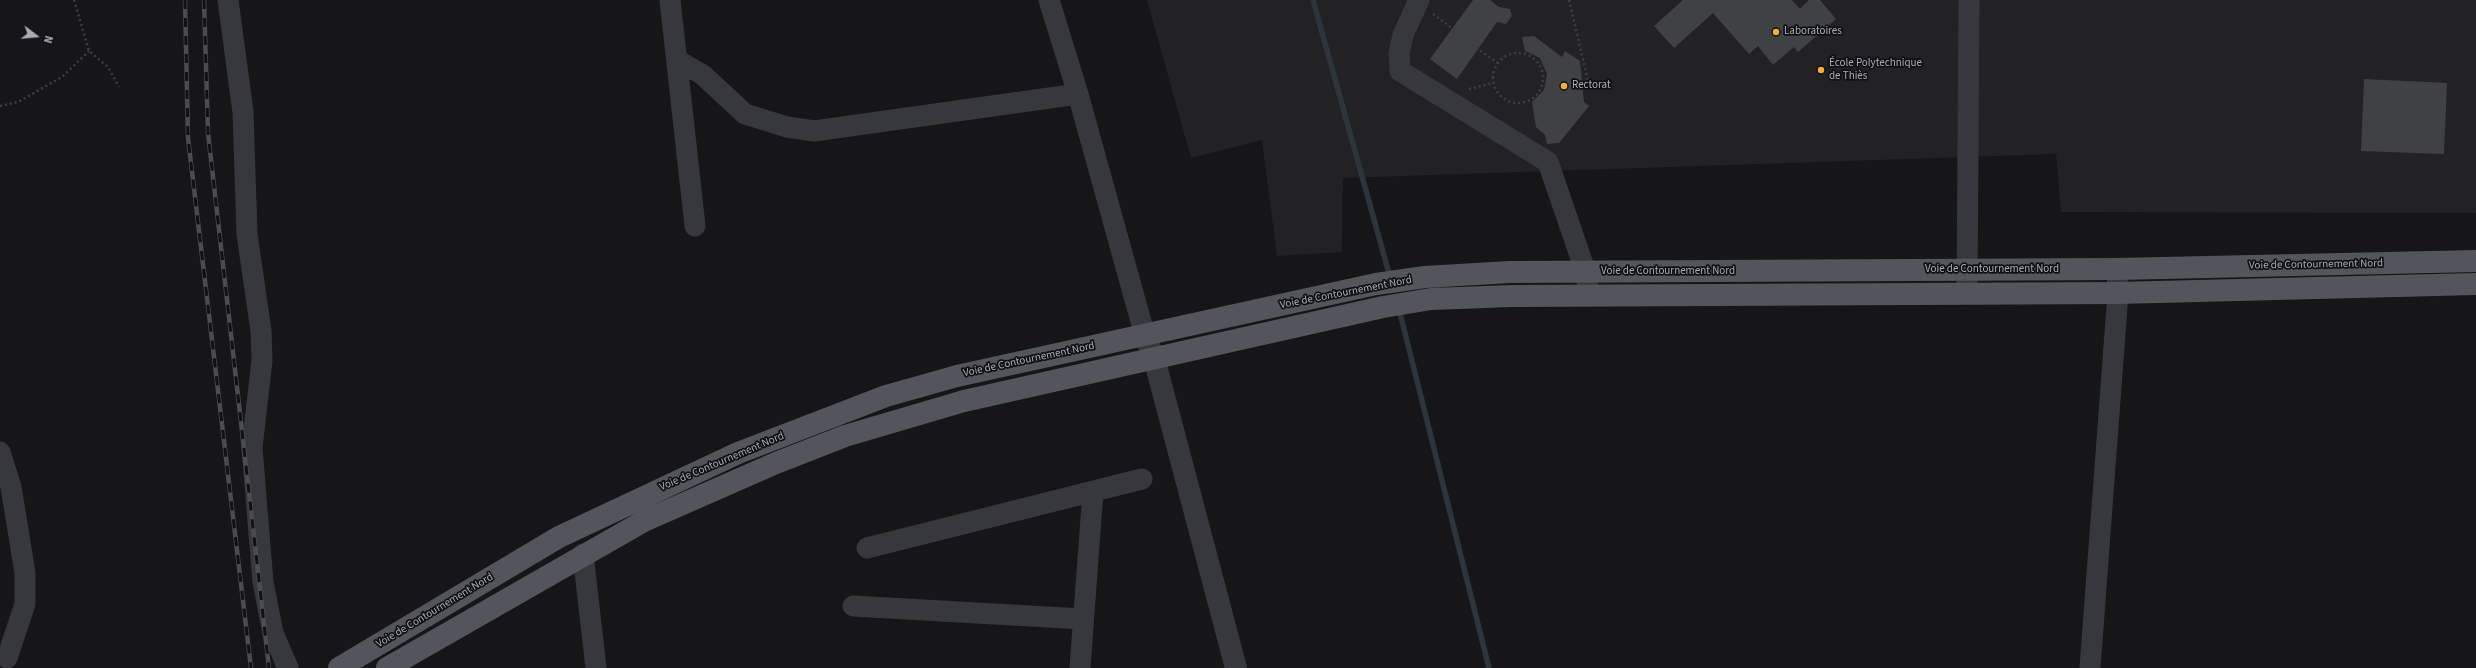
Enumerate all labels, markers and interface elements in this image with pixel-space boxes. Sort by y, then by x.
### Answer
north arrow [16,16,56,56]
place label: Laboratoires [1784,25,1842,39]
marker: Laboratoires [1771,27,1781,37]
text: N [40,34,56,45]
place label: École Polytechnique de Thiès [1829,57,1922,83]
marker: École Polytechnique de Thiès [1816,65,1826,75]
place label: Rectorat [1572,79,1611,93]
marker: Rectorat [1559,81,1569,91]
street label: Voie de Contournement Nord [2249,257,2383,273]
street label: Voie de Contournement Nord [1925,263,2059,277]
street label: Voie de Contournement Nord [1601,265,1735,279]
street label: Voie de Contournement Nord [1279,274,1413,312]
street label: Voie de Contournement Nord [962,340,1096,380]
street label: Voie de Contournement Nord [658,430,786,494]
street label: Voie de Contournement Nord [374,571,496,651]

